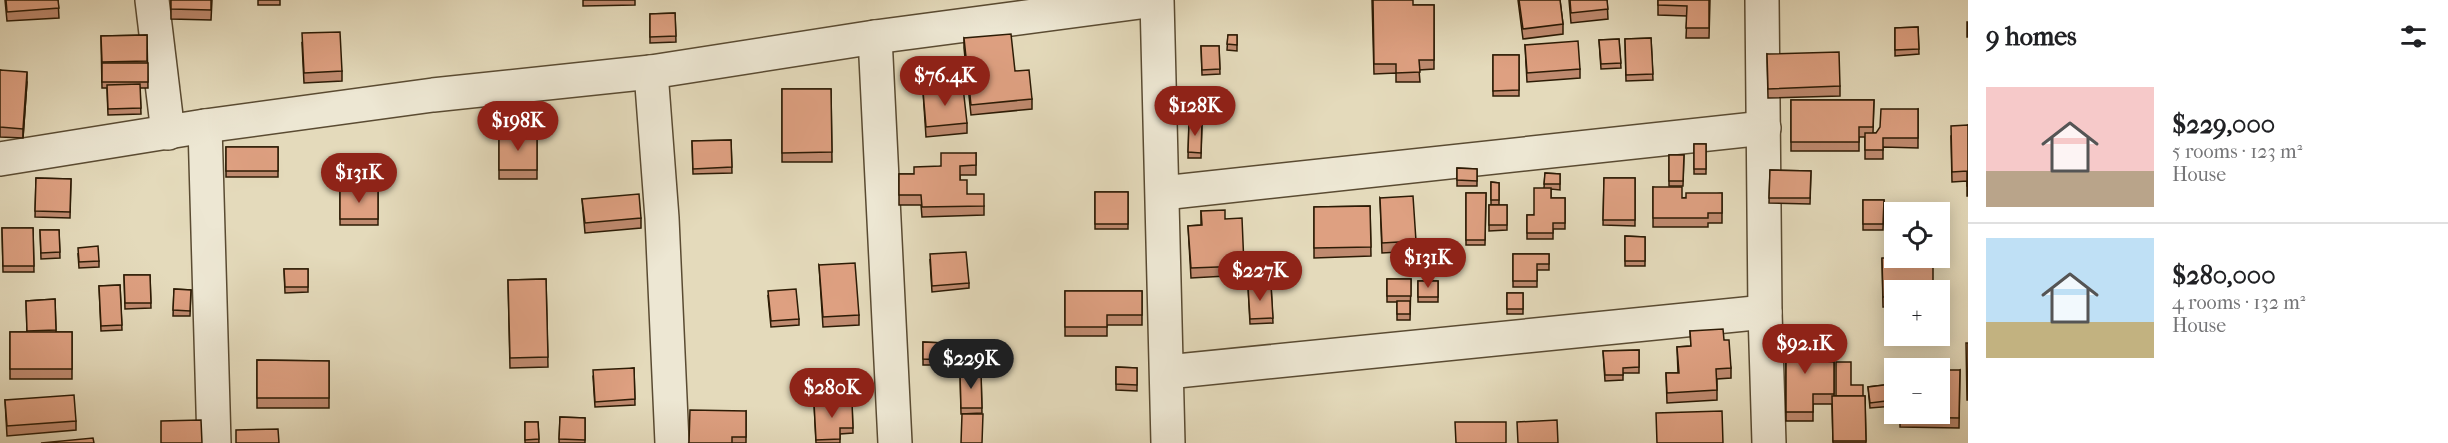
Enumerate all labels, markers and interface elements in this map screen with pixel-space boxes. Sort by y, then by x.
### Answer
icon: filters [2397,20,2430,53]
text: 9 homes [1986,21,2077,52]
pin: $76.4K [896,56,994,107]
text: $76.4K [914,64,976,87]
pin: $128K [1153,86,1237,137]
text: $128K [1168,94,1222,117]
pin: $198K [476,101,560,152]
text: $198K [491,109,545,132]
text: $229,000 [2172,109,2275,140]
icon: home [2034,111,2106,183]
text: 5 rooms · 123 m² [2172,140,2302,163]
pin: $131K [317,153,401,204]
text: $131K [335,161,383,184]
text: House [2172,163,2226,186]
map controls [1884,202,1950,424]
button: locate [1884,202,1950,268]
pin: $131K [1386,238,1470,289]
text: $131K [1404,246,1452,269]
pin: $227K [1218,251,1302,302]
text: $227K [1232,259,1288,282]
text: $280,000 [2172,260,2276,291]
icon: home [2034,262,2106,334]
button: + [1884,280,1950,346]
text: 4 rooms · 132 m² [2172,291,2305,314]
text: House [2172,314,2226,337]
pin: $92.1K [1756,324,1854,375]
text: $92.1K [1776,332,1834,355]
pin: $229K [929,339,1013,390]
text: $229K [943,347,999,370]
button: − [1884,358,1950,424]
pin: $280K [790,368,874,419]
text: $280K [804,376,860,399]

